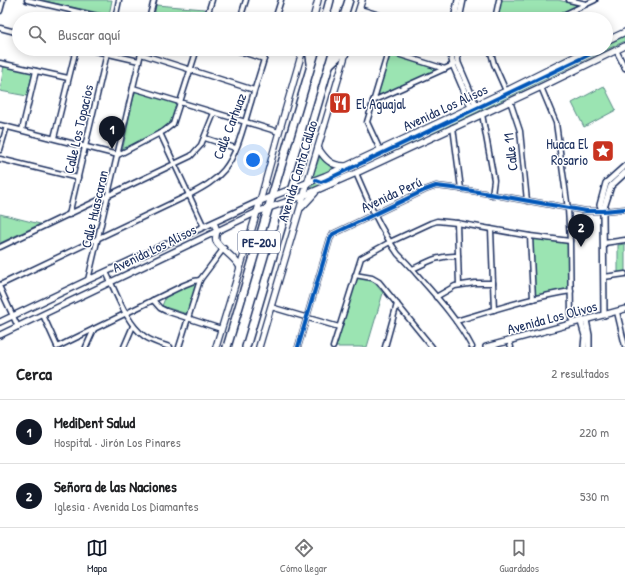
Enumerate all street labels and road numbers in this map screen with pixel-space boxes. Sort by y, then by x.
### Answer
street label: Avenida Los Alisos [400,79,490,135]
street label: Calle Los Topacios [59,83,98,176]
street label: Calle Carhuaz [208,90,250,162]
street label: Avenida Canta Callao [273,118,322,224]
street label: Calle 11 [498,132,522,172]
street label: Calle Huascaran [76,168,112,250]
street label: Avenida Perú [358,172,425,216]
street label: Avenida Los Alisos [109,219,199,277]
road number: PE-20J [238,231,280,253]
street label: Avenida Los Olivos [505,296,599,338]

